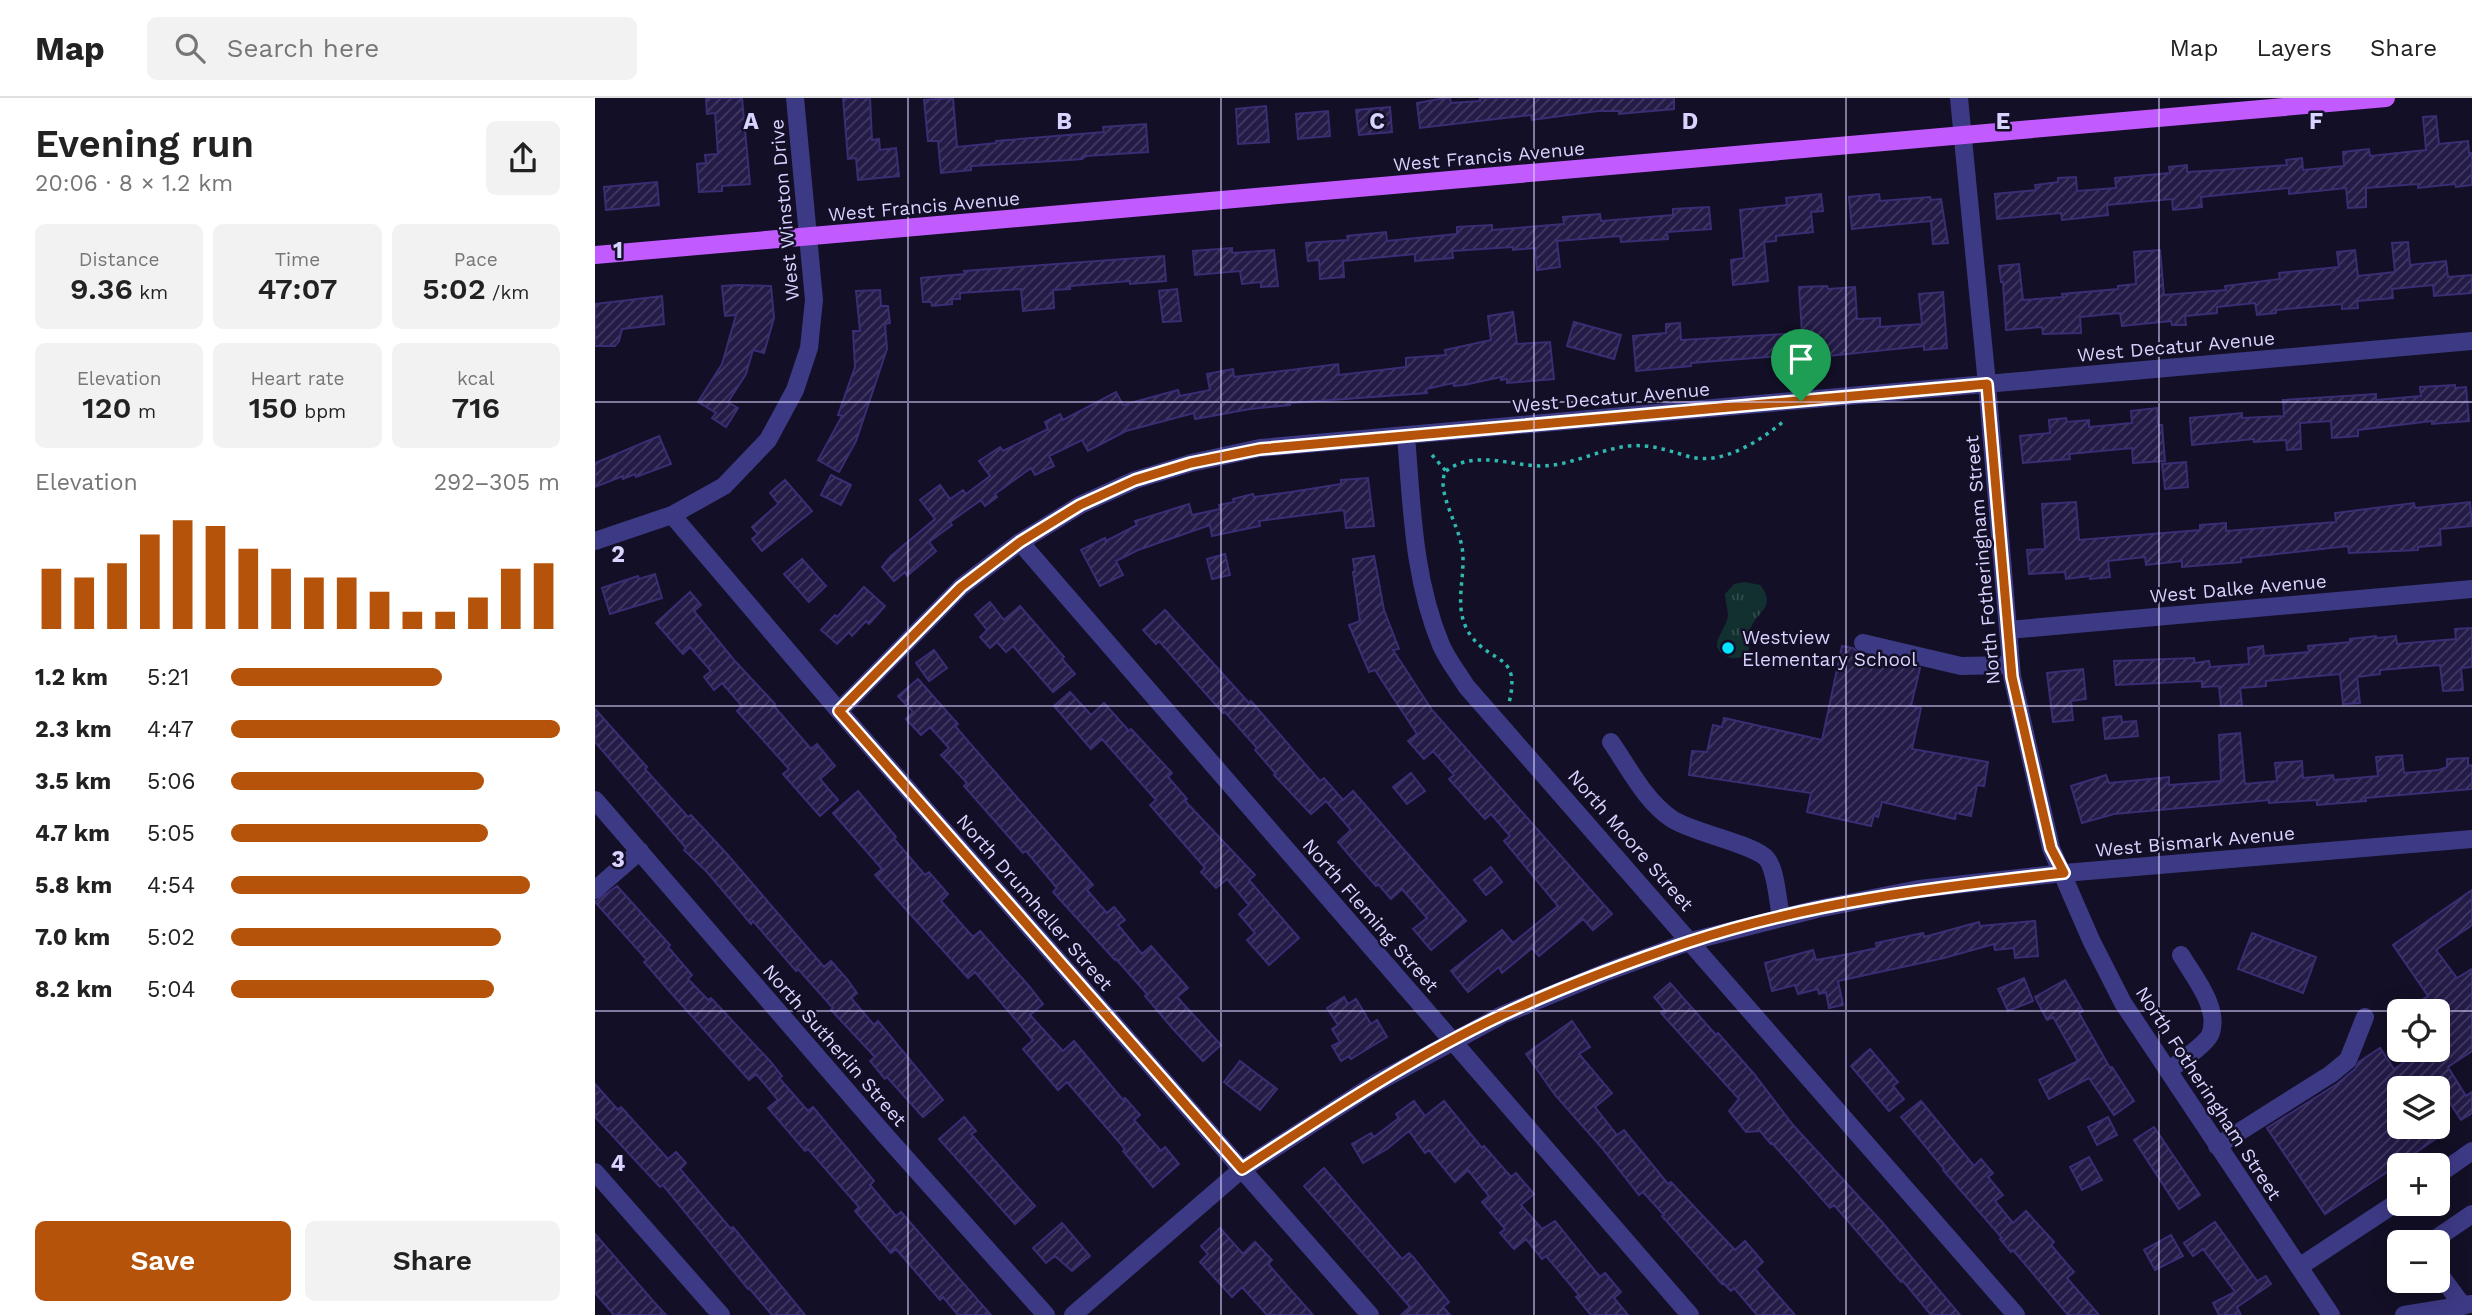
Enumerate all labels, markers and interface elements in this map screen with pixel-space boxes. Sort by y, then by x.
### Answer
search box [147,17,637,80]
text: Map [35,29,105,68]
icon: search [171,29,209,67]
text: Search here [227,33,379,63]
text: Map [2170,34,2218,62]
text: Layers [2256,34,2332,62]
text: Share [2370,34,2437,62]
text: A [743,108,759,135]
text: B [1056,108,1072,135]
text: C [1369,108,1385,135]
text: D [1682,108,1698,135]
text: E [1996,108,2010,135]
text: F [2309,108,2323,135]
street label: West Winston Drive [765,118,804,302]
button: share [486,121,560,195]
text: Evening run [35,122,254,166]
street label: West Francis Avenue [1392,137,1586,176]
text: 20:06 · 8 × 1.2 km [35,170,233,197]
street label: West Francis Avenue [827,187,1021,226]
text: 1 [613,237,623,264]
text: Distance [79,248,160,271]
text: Time [275,248,320,271]
text: Pace [454,248,498,271]
text: 9.36 [70,271,133,306]
text: 47:07 [258,271,337,306]
text: 5:02 [422,271,486,306]
text: km [133,281,168,304]
text: /km [486,281,529,304]
street label: West Decatur Avenue [2076,326,2276,367]
pin [1771,329,1831,401]
icon: arrive [1782,340,1820,378]
text: Elevation [77,367,162,390]
text: Heart rate [251,367,344,390]
text: kcal [457,367,495,390]
street label: West Decatur Avenue [1511,377,1711,418]
text: 120 [82,390,132,425]
text: 150 [249,390,298,425]
text: 716 [452,390,500,425]
text: m [132,400,156,423]
text: bpm [298,400,346,423]
street label: North Fotheringham Street [1960,434,2005,685]
text: Elevation [35,469,138,496]
text: 292–305 m [434,469,560,496]
text: 2 [611,541,625,568]
street label: West Dalke Avenue [2149,569,2328,608]
place label: Westview Elementary School [1742,626,1917,671]
marker: Westview Elementary School [1720,640,1736,656]
text: 1.2 km [35,664,108,691]
text: 5:21 [147,664,190,691]
text: 2.3 km [35,716,112,743]
text: 4:47 [147,716,194,743]
street label: North Moore Street [1563,765,1698,916]
text: 3.5 km [35,768,111,795]
text: 5:06 [147,768,195,795]
street label: North Drumheller Street [952,809,1117,995]
text: 4.7 km [35,820,110,847]
text: 5:05 [147,820,195,847]
street label: West Bismark Avenue [2094,821,2296,862]
street label: North Fleming Street [1298,834,1444,997]
text: 3 [611,846,625,873]
text: 5.8 km [35,872,112,899]
text: 4:54 [147,872,195,899]
text: 7.0 km [35,924,110,951]
text: 5:02 [147,924,195,951]
street label: North Sutherlin Street [758,960,911,1131]
text: 8.2 km [35,976,112,1003]
text: 5:04 [147,976,196,1003]
street label: North Fotheringham Street [2131,982,2286,1204]
map controls [2387,999,2450,1293]
button: locate [2387,999,2450,1062]
button: layers [2387,1076,2450,1139]
text: 4 [611,1150,626,1177]
button: + [2387,1153,2450,1216]
button: Save [35,1221,291,1301]
button: Share [305,1221,560,1301]
button: − [2387,1230,2450,1293]

